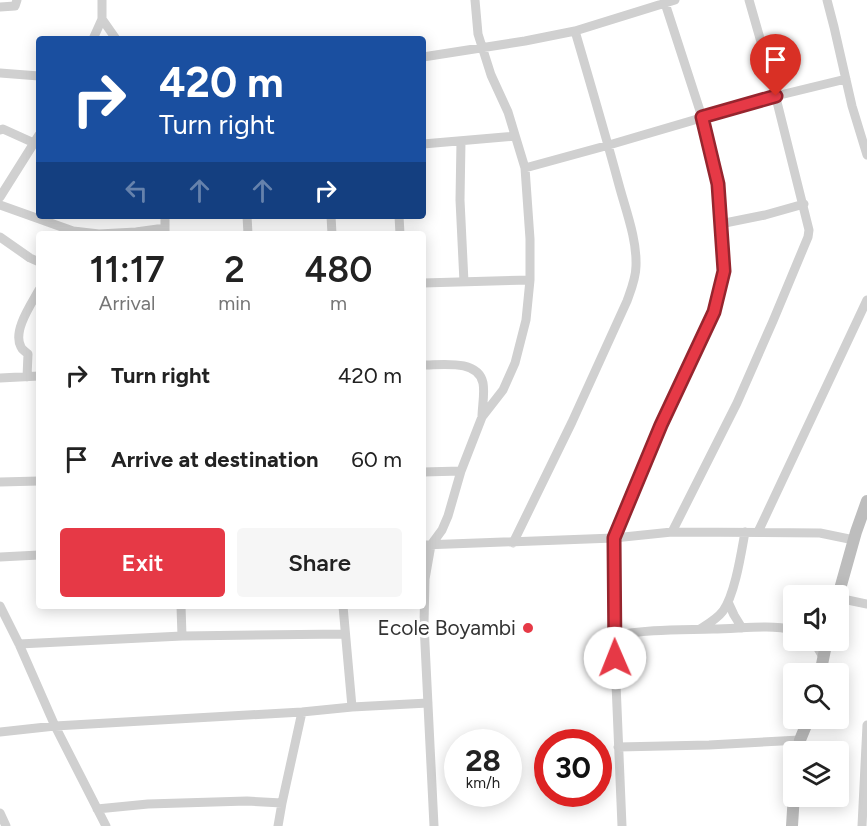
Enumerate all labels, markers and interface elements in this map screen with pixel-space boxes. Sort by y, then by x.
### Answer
pin [750,34,801,96]
icon: arrive [759,43,792,76]
text: 420 m [159,57,284,108]
icon: right [60,60,138,138]
text: Turn right [159,108,275,141]
icon: left [120,174,153,207]
icon: ahead [183,174,216,207]
icon: ahead [246,174,279,207]
icon: right [309,174,342,207]
text: 11:17 [90,248,165,291]
text: 2 [224,248,245,291]
text: 480 [305,248,372,291]
text: Arrival [99,291,155,315]
text: min [218,291,251,315]
text: m [330,291,347,315]
icon: right [60,359,93,392]
text: Turn right [111,362,210,389]
text: 420 m [338,362,402,389]
icon: arrive [60,443,93,476]
text: Arrive at destination [111,446,319,473]
text: 60 m [351,446,402,473]
button: Exit [60,528,225,597]
button: Share [237,528,402,597]
map controls [783,585,849,807]
button: sound [783,585,849,651]
place label: Ecole Boyambi [377,615,516,640]
marker: Ecole Boyambi [521,621,535,635]
position arrow [583,626,647,690]
button: search [783,663,849,729]
speed limit sign: 30 [534,729,612,807]
button: layers [783,741,849,807]
text: 28 [465,742,501,779]
text: km/h [466,774,500,792]

